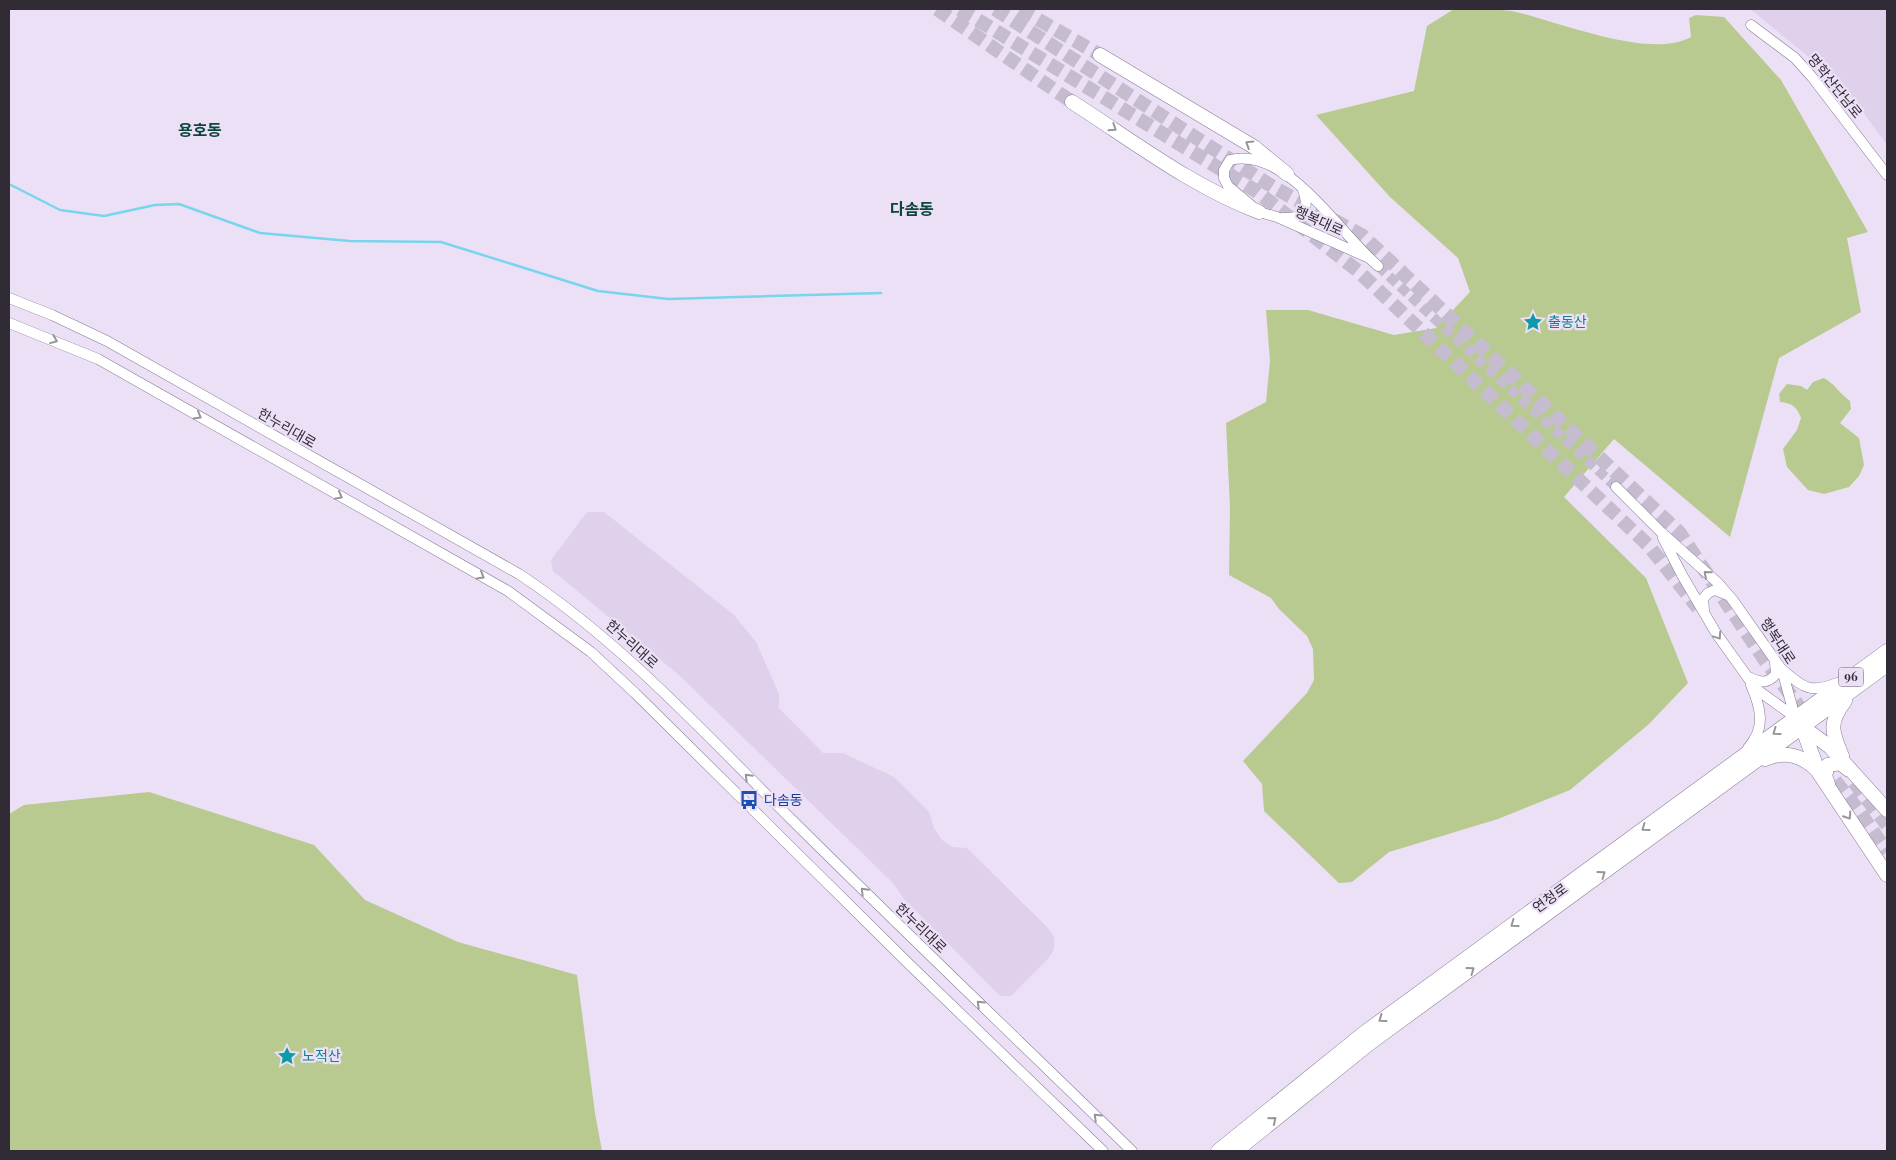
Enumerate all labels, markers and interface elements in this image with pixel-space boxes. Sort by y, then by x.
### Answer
street label: 명학산단남로 [1804,50,1867,122]
district label: 용호동 [178,119,222,140]
one-way arrow [1107,122,1116,132]
one-way arrow [1245,140,1254,150]
district label: 다솜동 [890,198,934,219]
street label: 행복대로 [1292,201,1347,240]
place icon: 출동산 [1522,311,1544,333]
place label: 출동산 [1548,312,1587,331]
one-way arrow [50,334,58,344]
street label: 한누리대로 [255,403,320,452]
one-way arrow [193,409,202,419]
one-way arrow [334,489,343,499]
one-way arrow [475,569,484,579]
one-way arrow [1704,571,1713,580]
street label: 행복대로 [1756,614,1800,668]
street label: 한누리대로 [602,615,663,672]
one-way arrow [1712,631,1722,640]
road number: 96 [1838,668,1864,686]
one-way arrow [1773,726,1782,734]
one-way arrow [745,773,754,782]
bus stop icon: 다솜동 [738,789,760,811]
place label: 다솜동 [764,790,803,809]
one-way arrow [1842,810,1851,820]
one-way arrow [1641,822,1651,831]
one-way arrow [1596,871,1606,880]
street label: 연청로 [1528,878,1571,917]
one-way arrow [861,888,870,897]
street label: 한누리대로 [892,898,951,957]
one-way arrow [1510,918,1520,927]
one-way arrow [1465,967,1475,976]
one-way arrow [977,1001,986,1010]
one-way arrow [1378,1013,1388,1022]
place icon: 노적산 [276,1045,298,1067]
place label: 노적산 [302,1046,341,1065]
one-way arrow [1094,1114,1103,1123]
one-way arrow [1268,1116,1277,1125]

